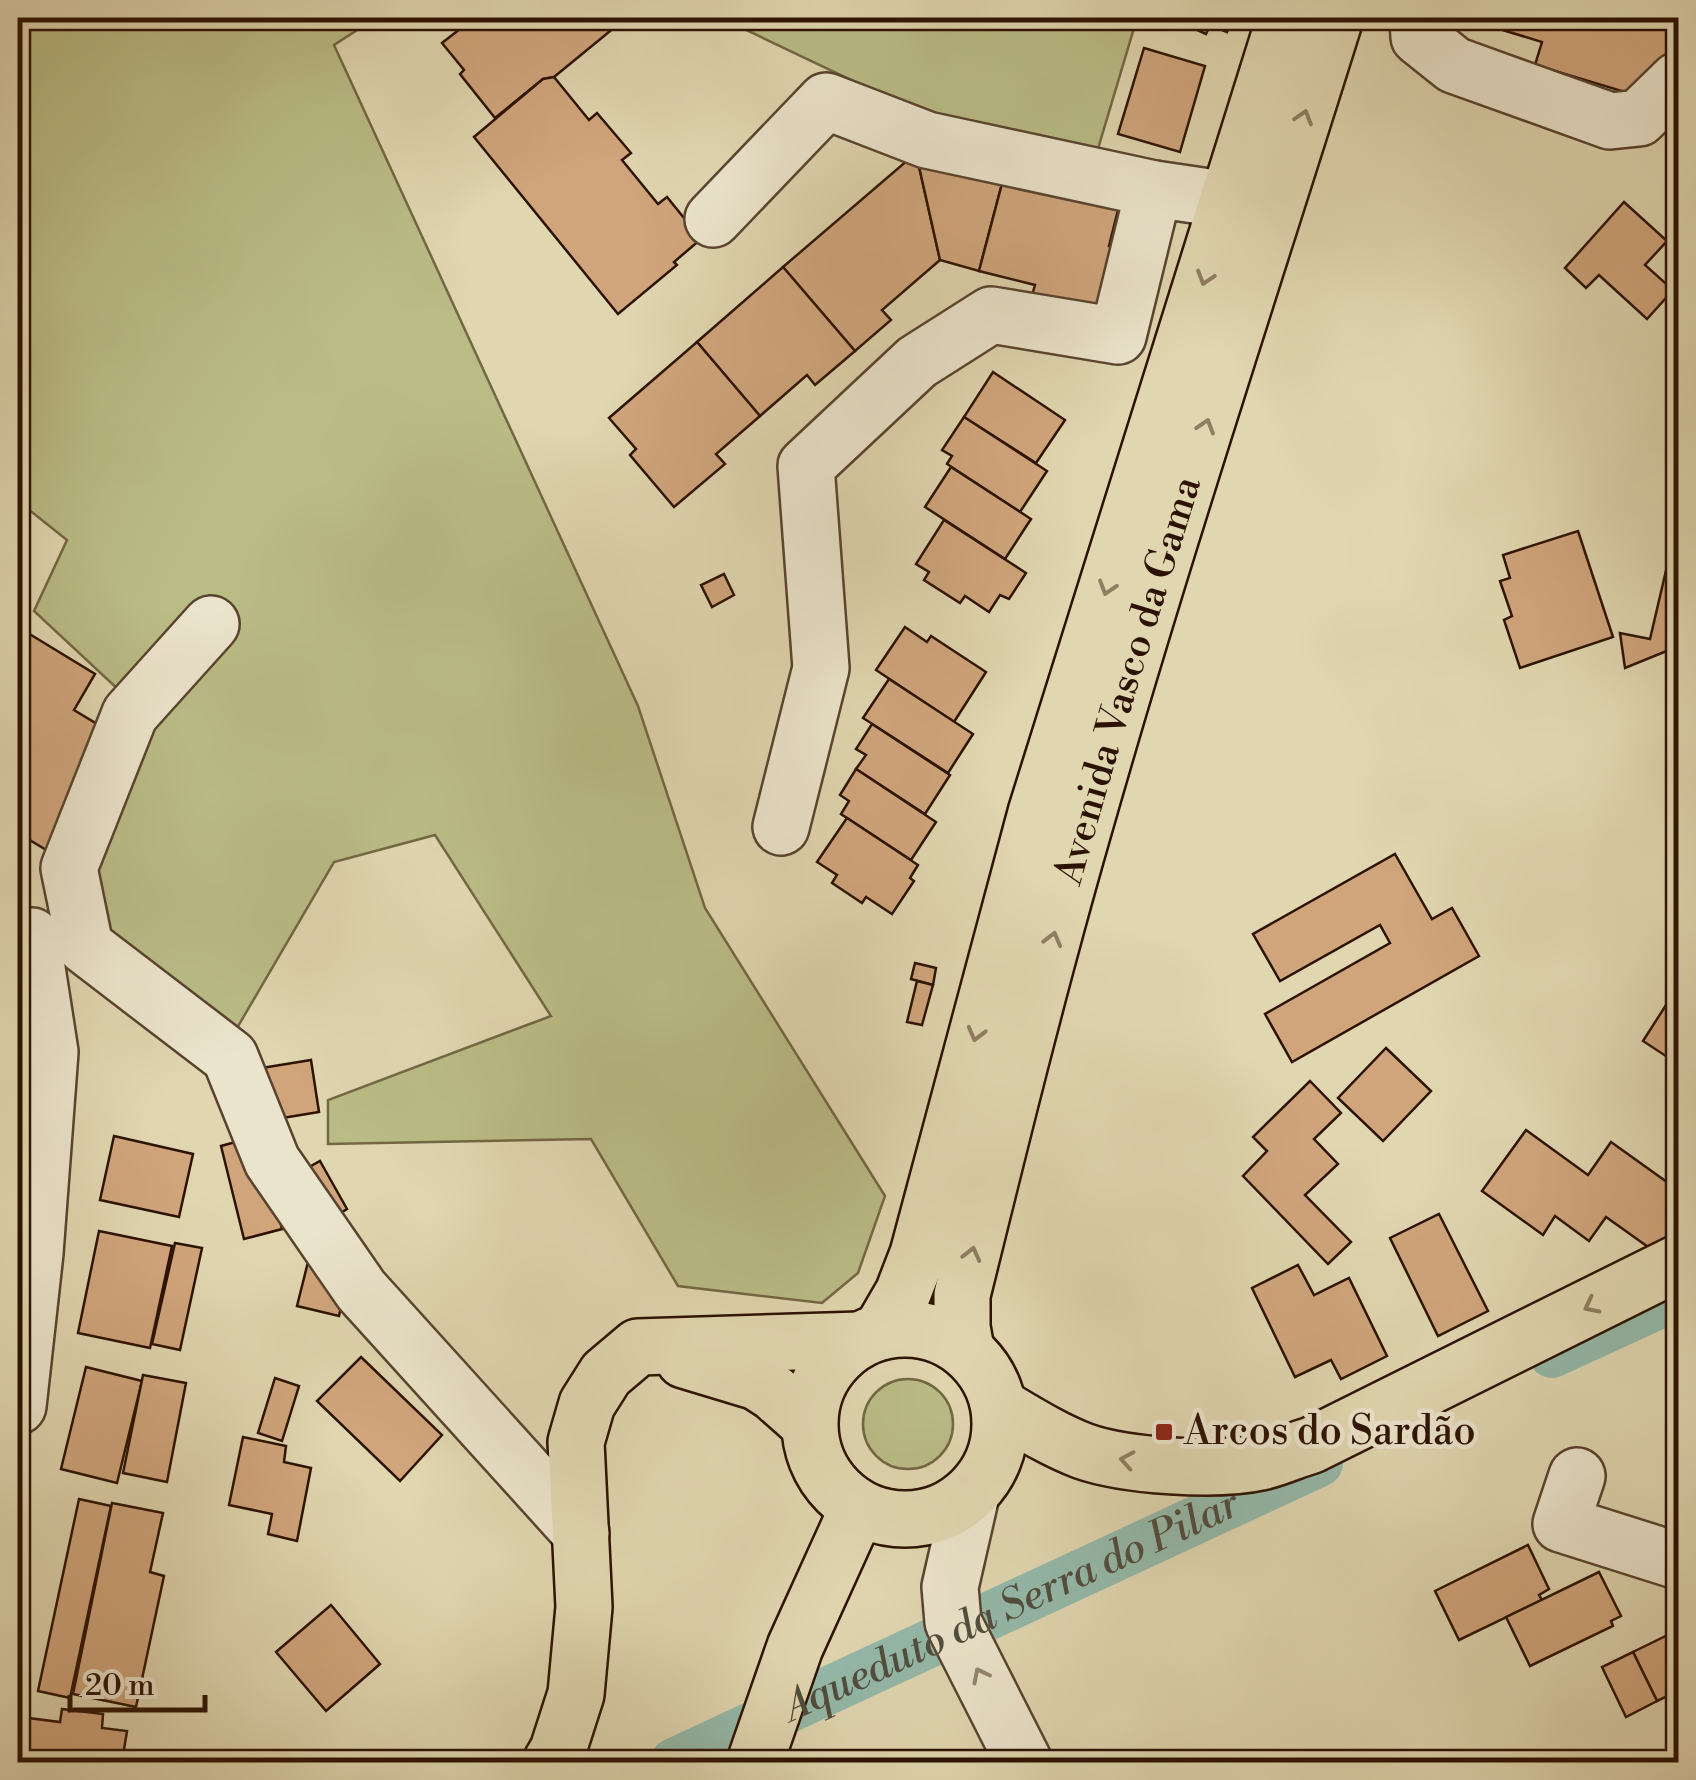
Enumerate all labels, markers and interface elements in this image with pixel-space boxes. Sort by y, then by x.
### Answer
one-way arrow [1292,109,1313,126]
one-way arrow [1196,269,1216,286]
one-way arrow [1195,419,1215,436]
street label: Avenida Vasco da Gama [1044,470,1213,891]
one-way arrow [1099,579,1119,596]
one-way arrow [1041,931,1062,948]
one-way arrow [966,1025,987,1042]
one-way arrow [961,1246,982,1263]
one-way arrow [1584,1294,1602,1313]
place label: Arcos do Sardão [1183,1407,1476,1457]
marker: Arcos do Sardão [1153,1421,1175,1443]
one-way arrow [1119,1450,1136,1471]
water label: Aqueduto da Serra do Pilar [771,1477,1249,1736]
scale bar [70,1650,205,1712]
text: 20 m [85,1667,154,1705]
one-way arrow [973,1668,992,1686]

